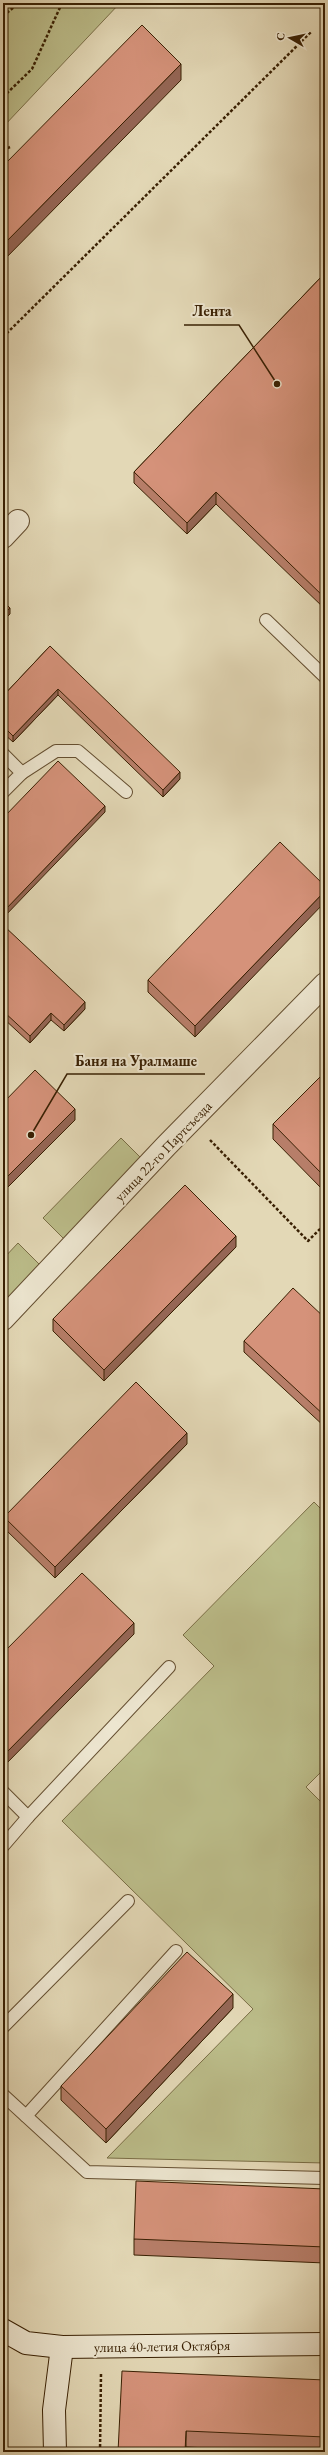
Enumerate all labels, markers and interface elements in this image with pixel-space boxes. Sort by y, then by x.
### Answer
north arrow [270,18,310,58]
text: С [273,31,288,41]
callout: Лента [184,298,239,325]
text: Лента [192,301,232,320]
callout: Баня на Уралмаше [67,1047,205,1074]
text: Баня на Уралмаше [75,1051,197,1070]
street label: улица 22-го Партсъезда [110,1097,216,1205]
street label: улица 40-летия Октября [94,2336,230,2356]

